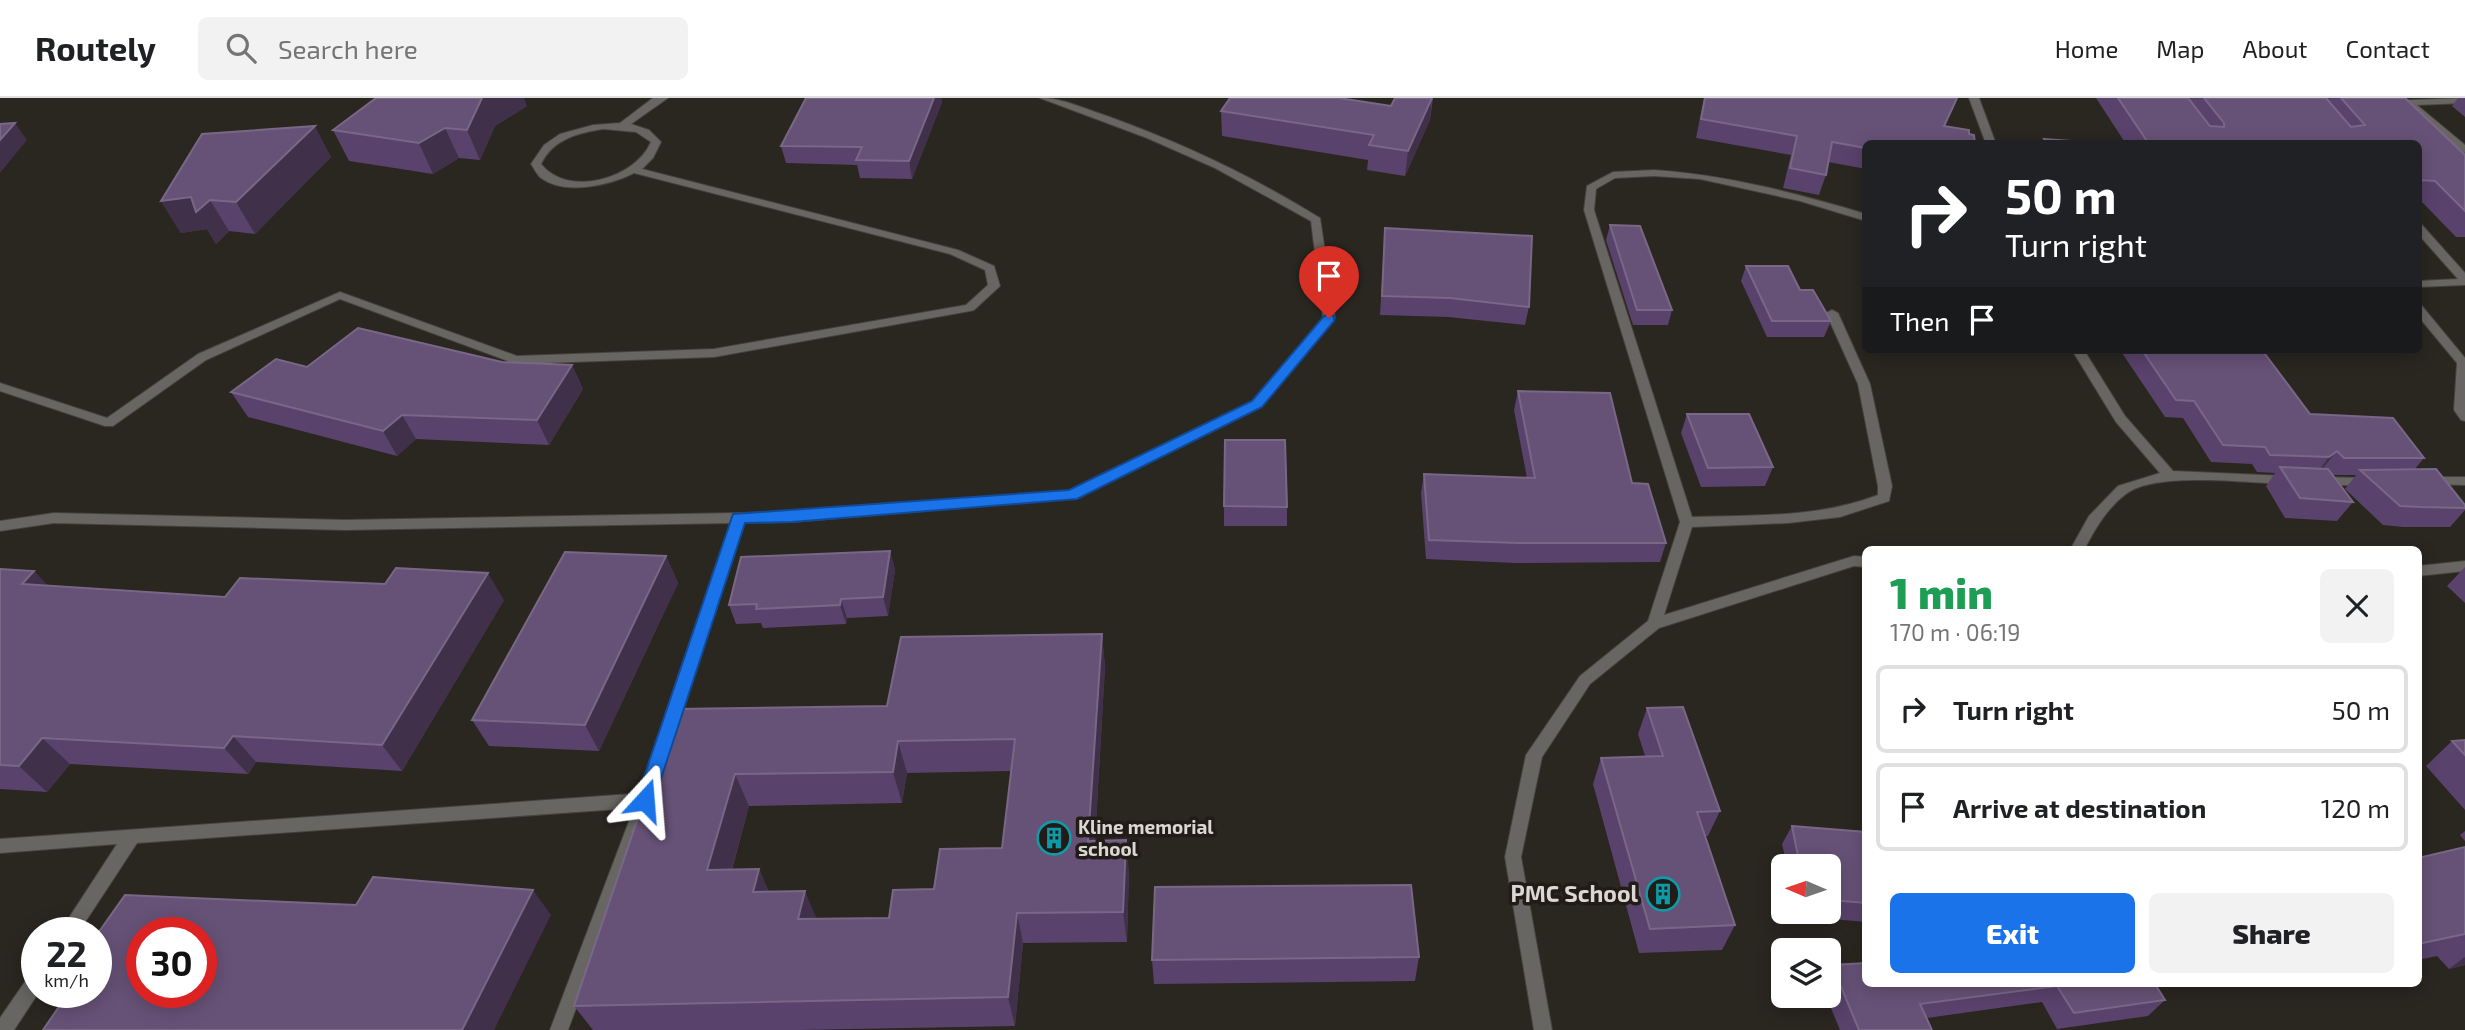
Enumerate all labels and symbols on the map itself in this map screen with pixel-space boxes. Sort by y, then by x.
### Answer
pin [1299,246,1359,318]
position arrow [608,763,682,837]
place label: Kline memorial school [1078,815,1214,860]
building icon: Kline memorial school [1035,819,1073,857]
north arrow [1771,854,1841,924]
building icon: PMC School [1644,875,1682,913]
place label: PMC School [1511,879,1638,907]
speed limit sign: 30 [126,917,217,1008]

